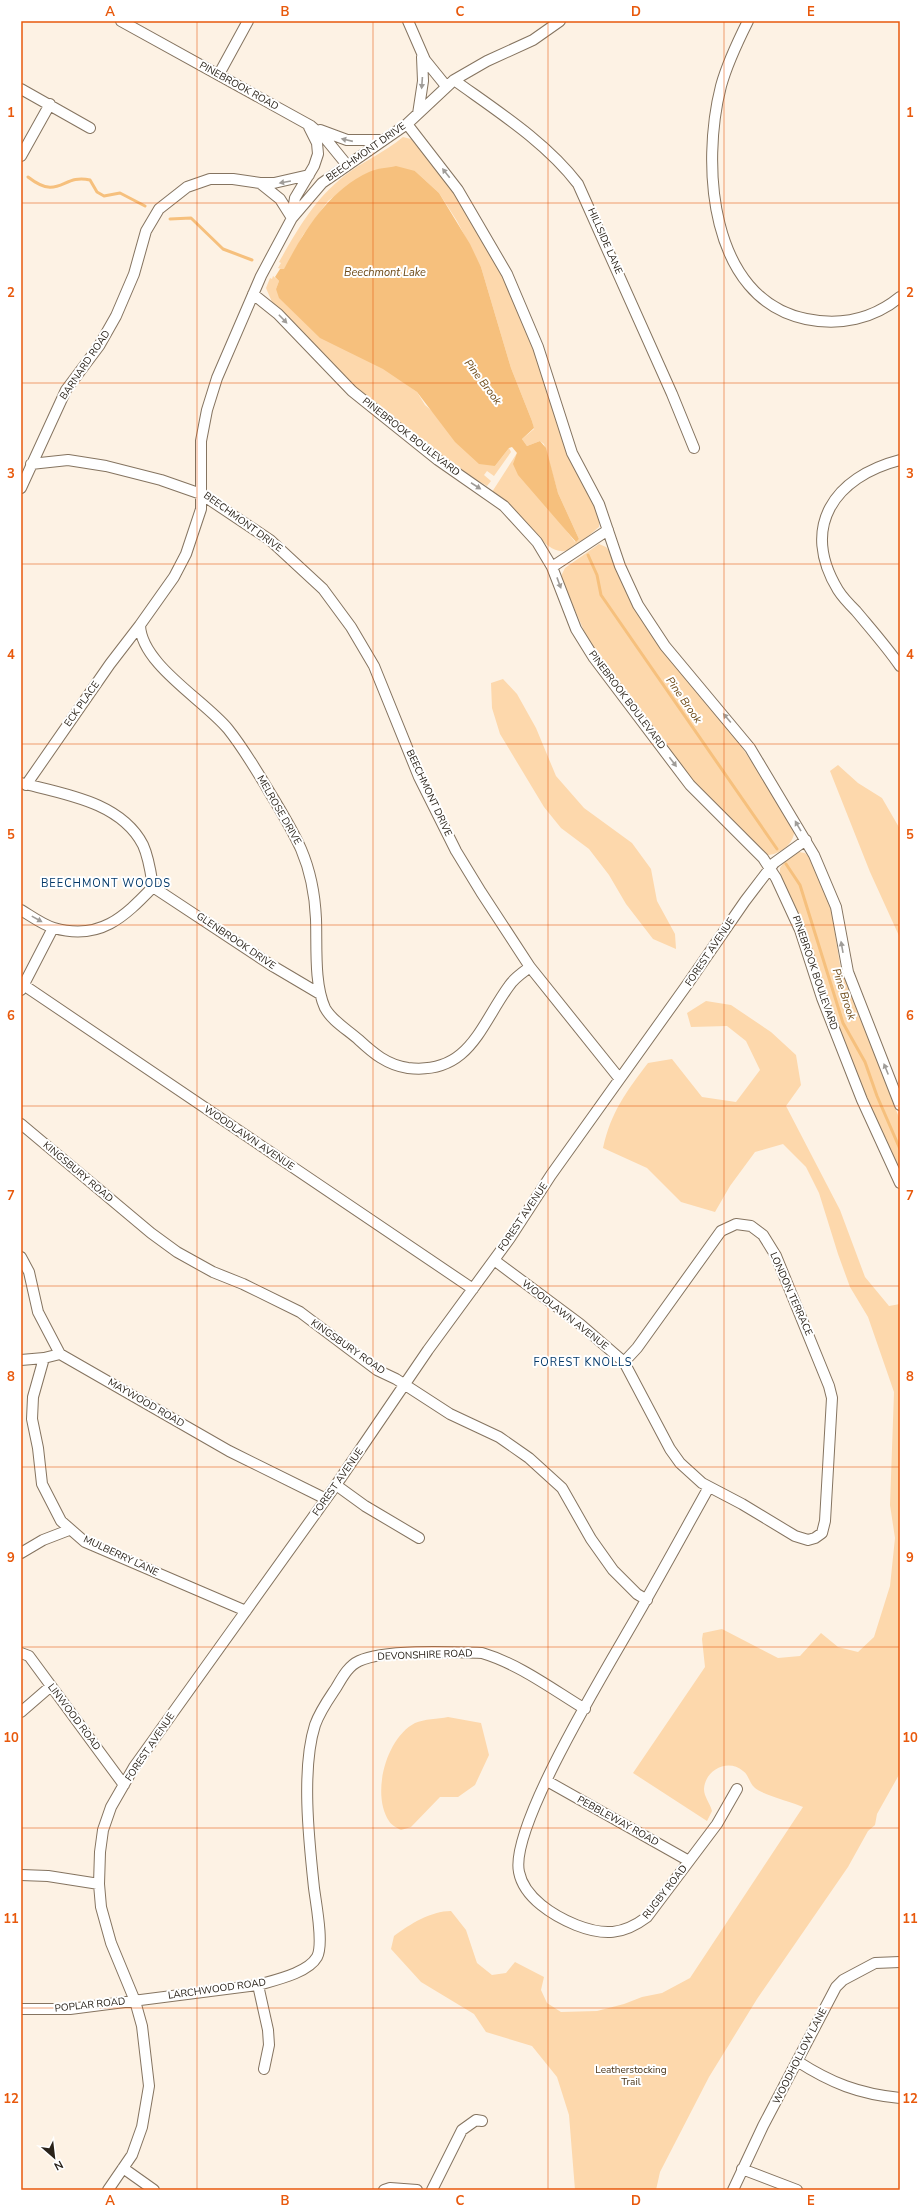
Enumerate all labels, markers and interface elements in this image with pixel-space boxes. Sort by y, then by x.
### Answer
text: A [105,3,115,21]
text: B [281,3,290,21]
text: C [456,3,465,21]
text: D [631,3,641,21]
text: E [807,3,815,21]
street label: PINEBROOK ROAD [197,58,281,114]
one-way arrow [419,77,426,89]
text: 1 [7,104,15,122]
text: 1 [906,104,914,122]
street label: BEECHMONT DRIVE [323,119,409,185]
one-way arrow [341,136,353,142]
one-way arrow [441,167,450,178]
one-way arrow [279,179,291,185]
street label: HILLSIDE LANE [584,206,626,276]
water label: Beechmont Lake [344,265,426,280]
text: 2 [7,284,15,302]
text: 2 [906,284,914,302]
one-way arrow [278,314,288,324]
street label: BARNARD ROAD [57,328,113,402]
water label: Pine Brook [461,356,505,408]
street label: PINEBROOK BOULEVARD [359,394,463,480]
text: 3 [7,465,15,483]
text: 3 [906,465,914,483]
one-way arrow [470,482,482,489]
street label: BEECHMONT DRIVE [201,489,285,555]
one-way arrow [556,577,562,589]
text: 4 [7,646,15,664]
text: 4 [906,646,914,664]
street label: PINEBROOK BOULEVARD [585,648,669,752]
water label: Pine Brook [663,674,706,727]
street label: ECK PLACE [61,678,103,730]
one-way arrow [722,712,731,723]
street label: BEECHMONT DRIVE [403,747,455,839]
one-way arrow [669,756,677,767]
street label: MELROSE DRIVE [253,773,305,847]
one-way arrow [795,820,802,832]
text: 5 [7,826,15,844]
text: 5 [906,826,914,844]
district label: BEECHMONT WOODS [41,876,171,891]
street label: GLENBROOK DRIVE [194,909,279,973]
street label: PINEBROOK BOULEVARD [789,914,841,1032]
one-way arrow [31,915,43,922]
street label: FOREST AVENUE [682,915,738,989]
one-way arrow [839,941,845,953]
water label: Pine Brook [829,966,860,1022]
text: 6 [7,1007,15,1025]
text: 6 [906,1007,914,1025]
one-way arrow [882,1063,888,1075]
street label: WOODLAWN AVENUE [201,1102,297,1174]
street label: KINGSBURY ROAD [40,1138,116,1206]
street label: FOREST AVENUE [495,1180,551,1254]
text: 7 [7,1187,15,1205]
text: 7 [906,1187,914,1205]
street label: LONDON TERRACE [766,1250,816,1338]
street label: WOODLAWN AVENUE [519,1277,611,1353]
street label: KINGSBURY ROAD [308,1316,388,1378]
district label: FOREST KNOLLS [534,1355,632,1370]
text: 8 [7,1368,15,1386]
text: 8 [906,1368,914,1386]
street label: MAYWOOD ROAD [105,1375,187,1431]
street label: FOREST AVENUE [309,1445,367,1519]
street label: MULBERRY LANE [81,1532,161,1580]
text: 9 [7,1549,15,1567]
text: 9 [906,1549,914,1567]
street label: DEVONSHIRE ROAD [377,1646,473,1664]
street label: LINWOOD ROAD [44,1681,104,1753]
street label: FOREST AVENUE [122,1710,178,1784]
text: 10 [3,1729,19,1747]
text: 10 [902,1729,918,1747]
street label: PEBBLEWAY ROAD [575,1793,661,1849]
street label: RUGBY ROAD [639,1862,691,1922]
text: 11 [3,1910,19,1928]
text: 11 [902,1910,918,1928]
street label: LARCHWOOD ROAD [167,1975,267,2003]
street label: POPLAR ROAD [54,1994,126,2016]
street label: WOODHOLLOW LANE [770,2005,830,2106]
park label: Leatherstocking Trail [595,2063,667,2089]
text: 12 [3,2090,19,2108]
text: 12 [902,2090,918,2108]
north arrow [34,2137,74,2177]
text: N [51,2157,66,2174]
text: A [105,2192,115,2210]
text: B [281,2192,290,2210]
text: C [456,2192,465,2210]
text: D [631,2192,641,2210]
text: E [807,2192,815,2210]

